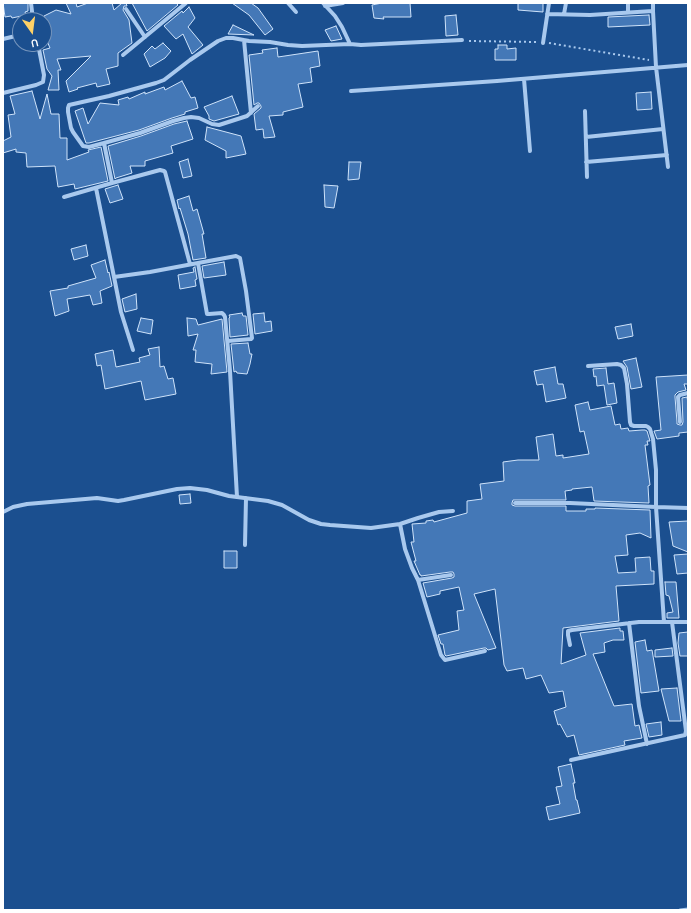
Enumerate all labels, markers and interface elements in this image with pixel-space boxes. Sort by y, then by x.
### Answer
north arrow [12,12,52,52]
text: U [30,36,40,50]

